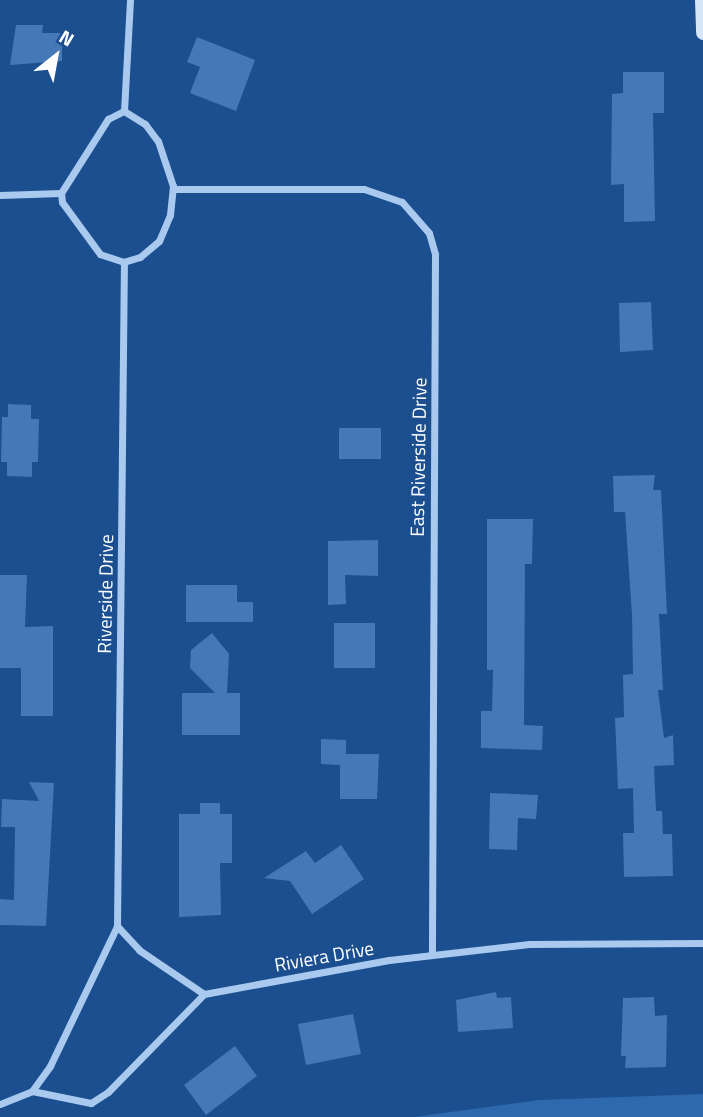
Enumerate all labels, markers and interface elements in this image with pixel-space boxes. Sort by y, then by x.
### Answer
north arrow [21,21,91,91]
text: N [54,22,80,53]
street label: East Riverside Drive [405,377,431,537]
street label: Riverside Drive [93,534,117,654]
street label: Riviera Drive [272,936,376,976]

